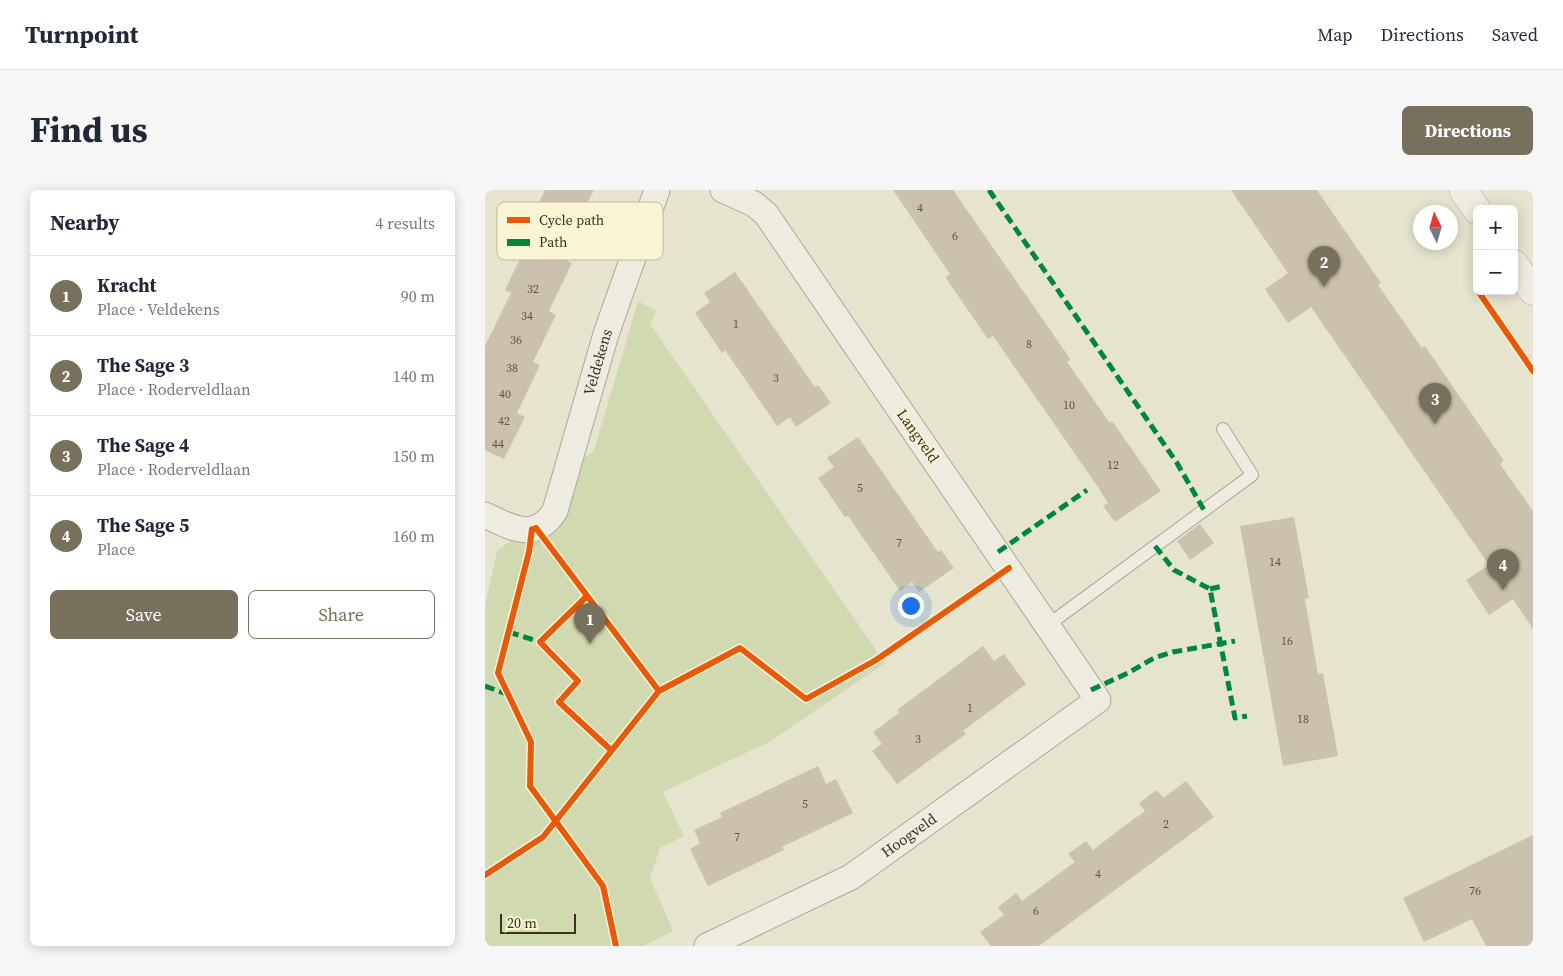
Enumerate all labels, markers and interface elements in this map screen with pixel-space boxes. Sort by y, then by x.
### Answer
text: Turnpoint [25,18,138,51]
text: Map [1317,22,1353,47]
text: Directions [1381,22,1464,47]
text: Saved [1492,22,1538,47]
text: Find us [30,106,148,154]
button: Directions [1402,106,1533,155]
house number: 4 [917,200,923,216]
legend [497,202,663,260]
north arrow [1413,205,1458,250]
map controls [1473,205,1518,295]
button: + [1473,205,1518,250]
text: Nearby [50,208,120,237]
text: Cycle path [539,210,604,230]
text: 4 results [375,212,435,234]
house number: 6 [952,228,958,244]
text: Path [539,232,567,252]
pin: 2 [1308,246,1340,287]
button: − [1473,250,1518,295]
text: Kracht [97,272,156,298]
house number: 32 [527,281,539,297]
text: 1 [62,285,70,307]
text: 90 m [401,285,435,307]
text: Place · Veldekens [97,298,220,320]
house number: 34 [521,308,533,324]
house number: 1 [733,316,739,332]
street label: Veldekens [578,326,617,398]
house number: 36 [510,332,522,348]
house number: 8 [1026,336,1032,352]
text: The Sage 3 [97,352,189,378]
house number: 38 [506,360,518,376]
text: 2 [62,365,70,387]
text: 140 m [393,365,435,387]
house number: 3 [773,370,779,386]
text: Place · Roderveldlaan [97,378,251,400]
pin: 3 [1419,383,1451,424]
house number: 40 [499,386,511,402]
house number: 10 [1063,397,1075,413]
street label: Langveld [892,405,945,467]
house number: 42 [498,413,510,429]
text: The Sage 4 [97,432,189,458]
house number: 44 [492,436,504,452]
text: 3 [62,445,70,467]
text: 150 m [393,445,435,467]
house number: 12 [1107,457,1119,473]
text: Place · Roderveldlaan [97,458,251,480]
house number: 5 [857,480,863,496]
text: The Sage 5 [97,512,189,538]
text: 4 [62,525,70,547]
text: 160 m [393,525,435,547]
house number: 7 [896,535,902,551]
text: Place [97,538,135,560]
pin: 4 [1487,549,1519,590]
house number: 14 [1269,554,1281,570]
button: Save [50,590,238,639]
button: Share [248,590,435,639]
your location [898,593,924,619]
pin: 1 [574,603,606,644]
house number: 16 [1281,633,1293,649]
house number: 1 [967,700,973,716]
house number: 18 [1297,711,1309,727]
house number: 3 [915,731,921,747]
house number: 5 [802,796,808,812]
street label: Hoogveld [877,808,941,862]
house number: 2 [1163,816,1169,832]
house number: 7 [734,829,740,845]
house number: 4 [1095,866,1101,882]
house number: 76 [1469,883,1481,899]
house number: 6 [1033,903,1039,919]
scale bar [500,911,576,934]
text: 20 m [507,913,537,933]

